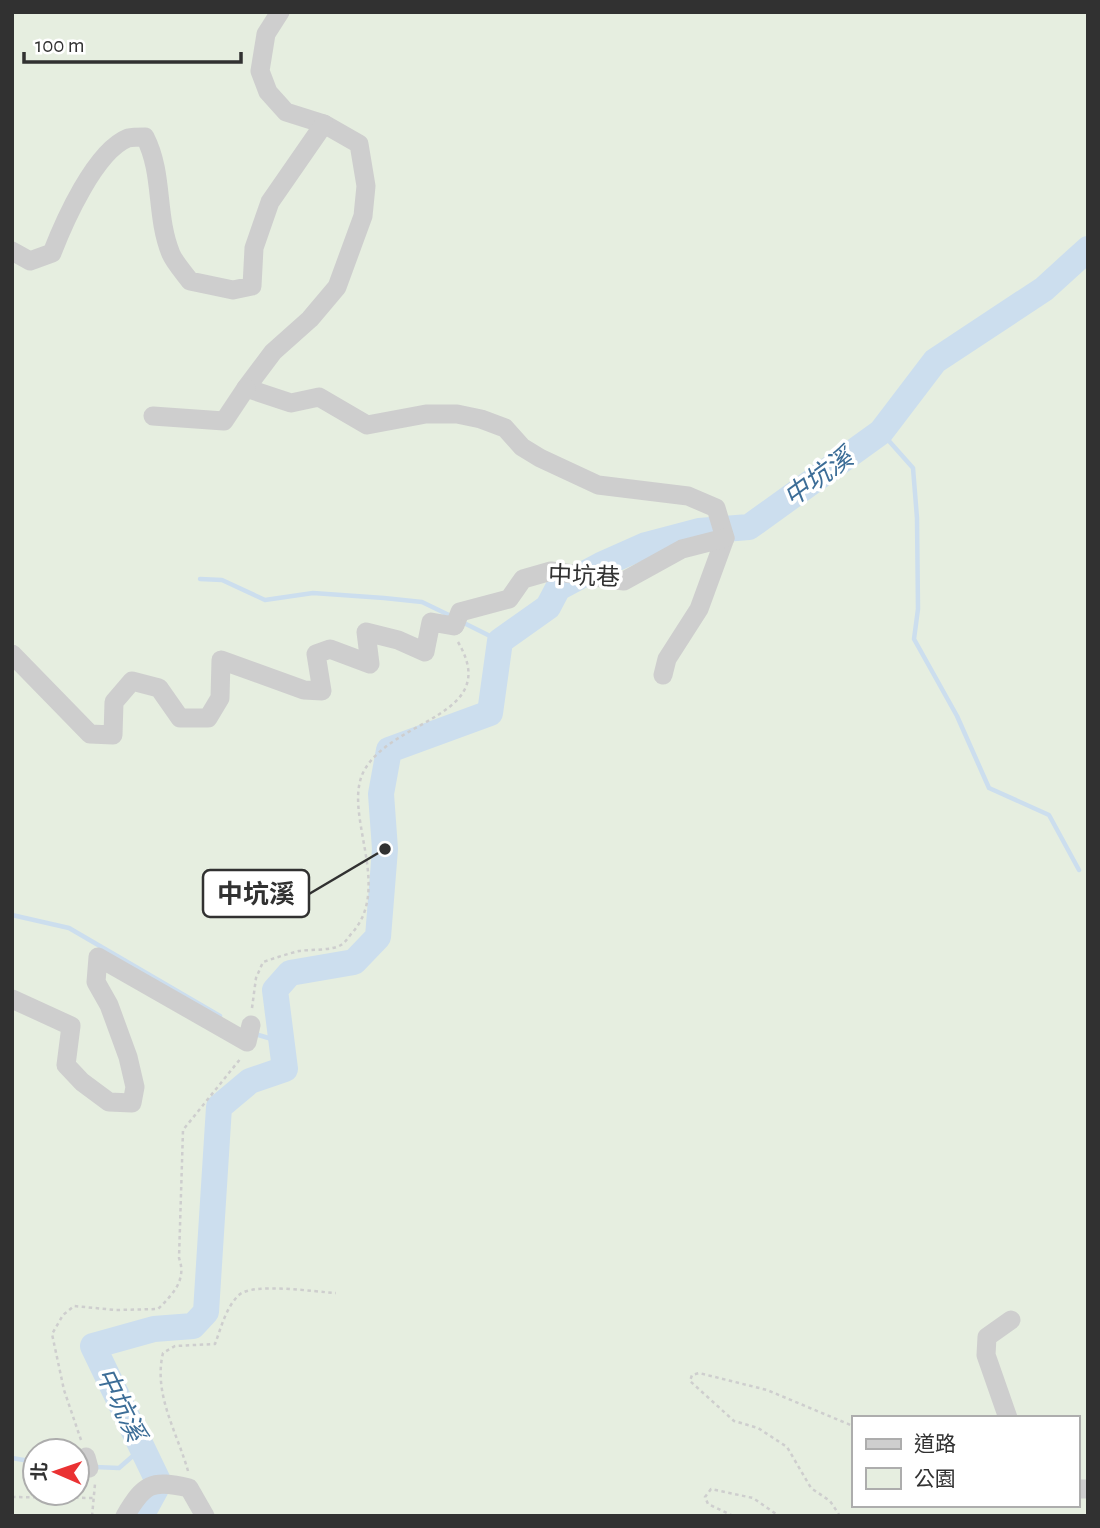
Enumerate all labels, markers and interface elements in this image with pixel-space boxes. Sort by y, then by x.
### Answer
scale bar [24,21,242,65]
text: 100 m [35,35,85,56]
water label: 中坑溪 [778,440,861,511]
street label: 中坑巷 [548,562,620,590]
callout: 中坑溪 [203,870,309,917]
text: 中坑溪 [217,880,295,908]
water label: 中坑溪 [91,1363,152,1449]
legend [852,1416,1079,1507]
text: 道路 [914,1433,956,1455]
north arrow [21,1437,91,1507]
text: 北 [30,1462,50,1481]
text: 公園 [914,1469,956,1490]

